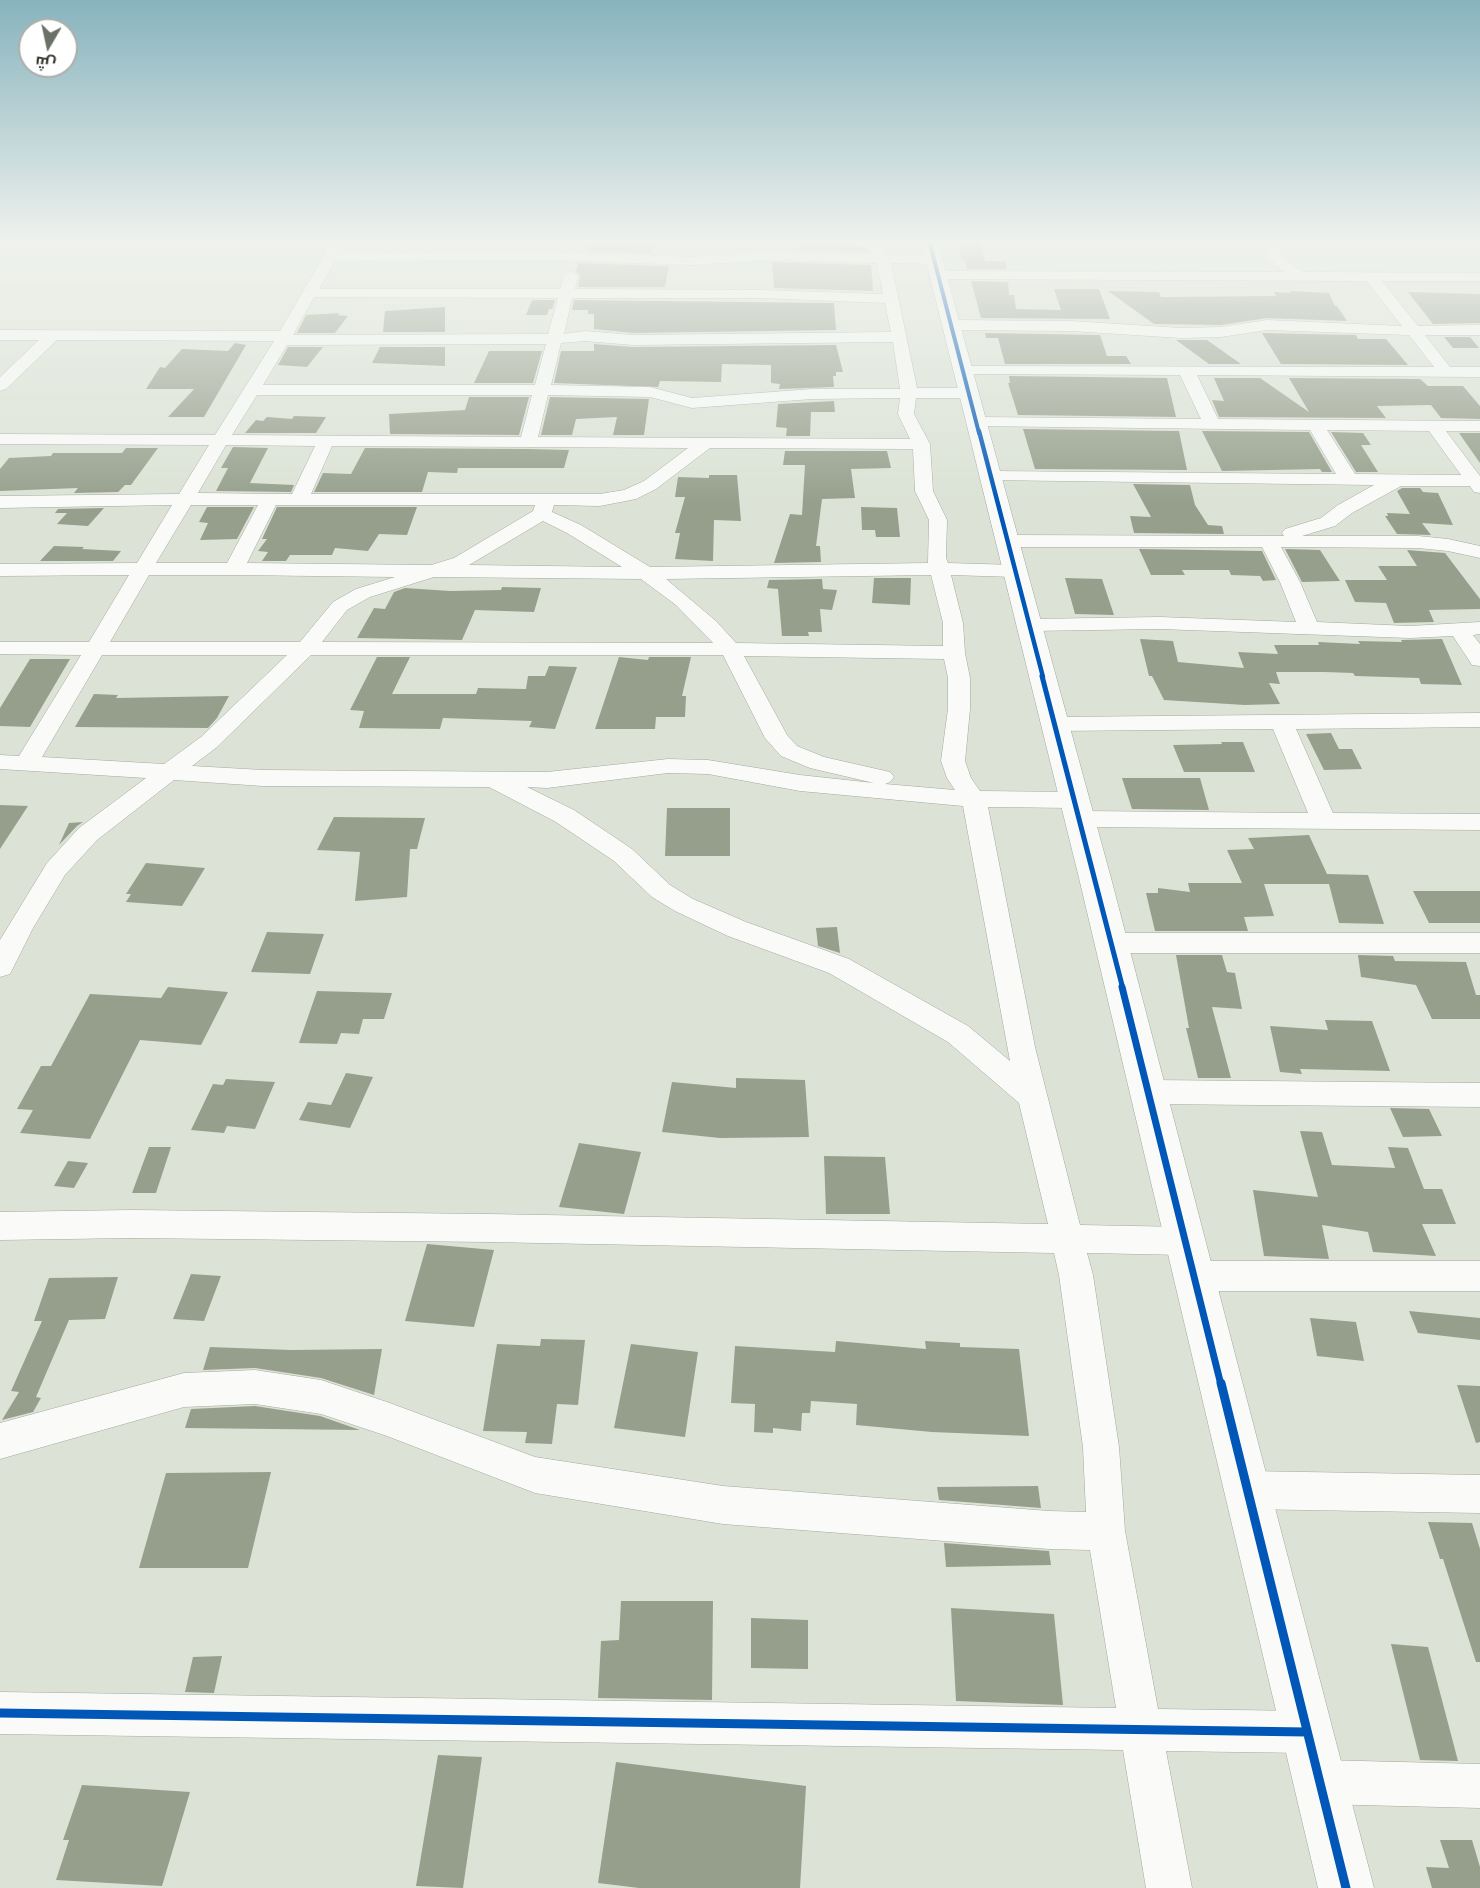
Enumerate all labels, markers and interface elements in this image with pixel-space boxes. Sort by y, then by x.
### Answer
north arrow [18,18,78,78]
text: ش [34,52,57,75]

